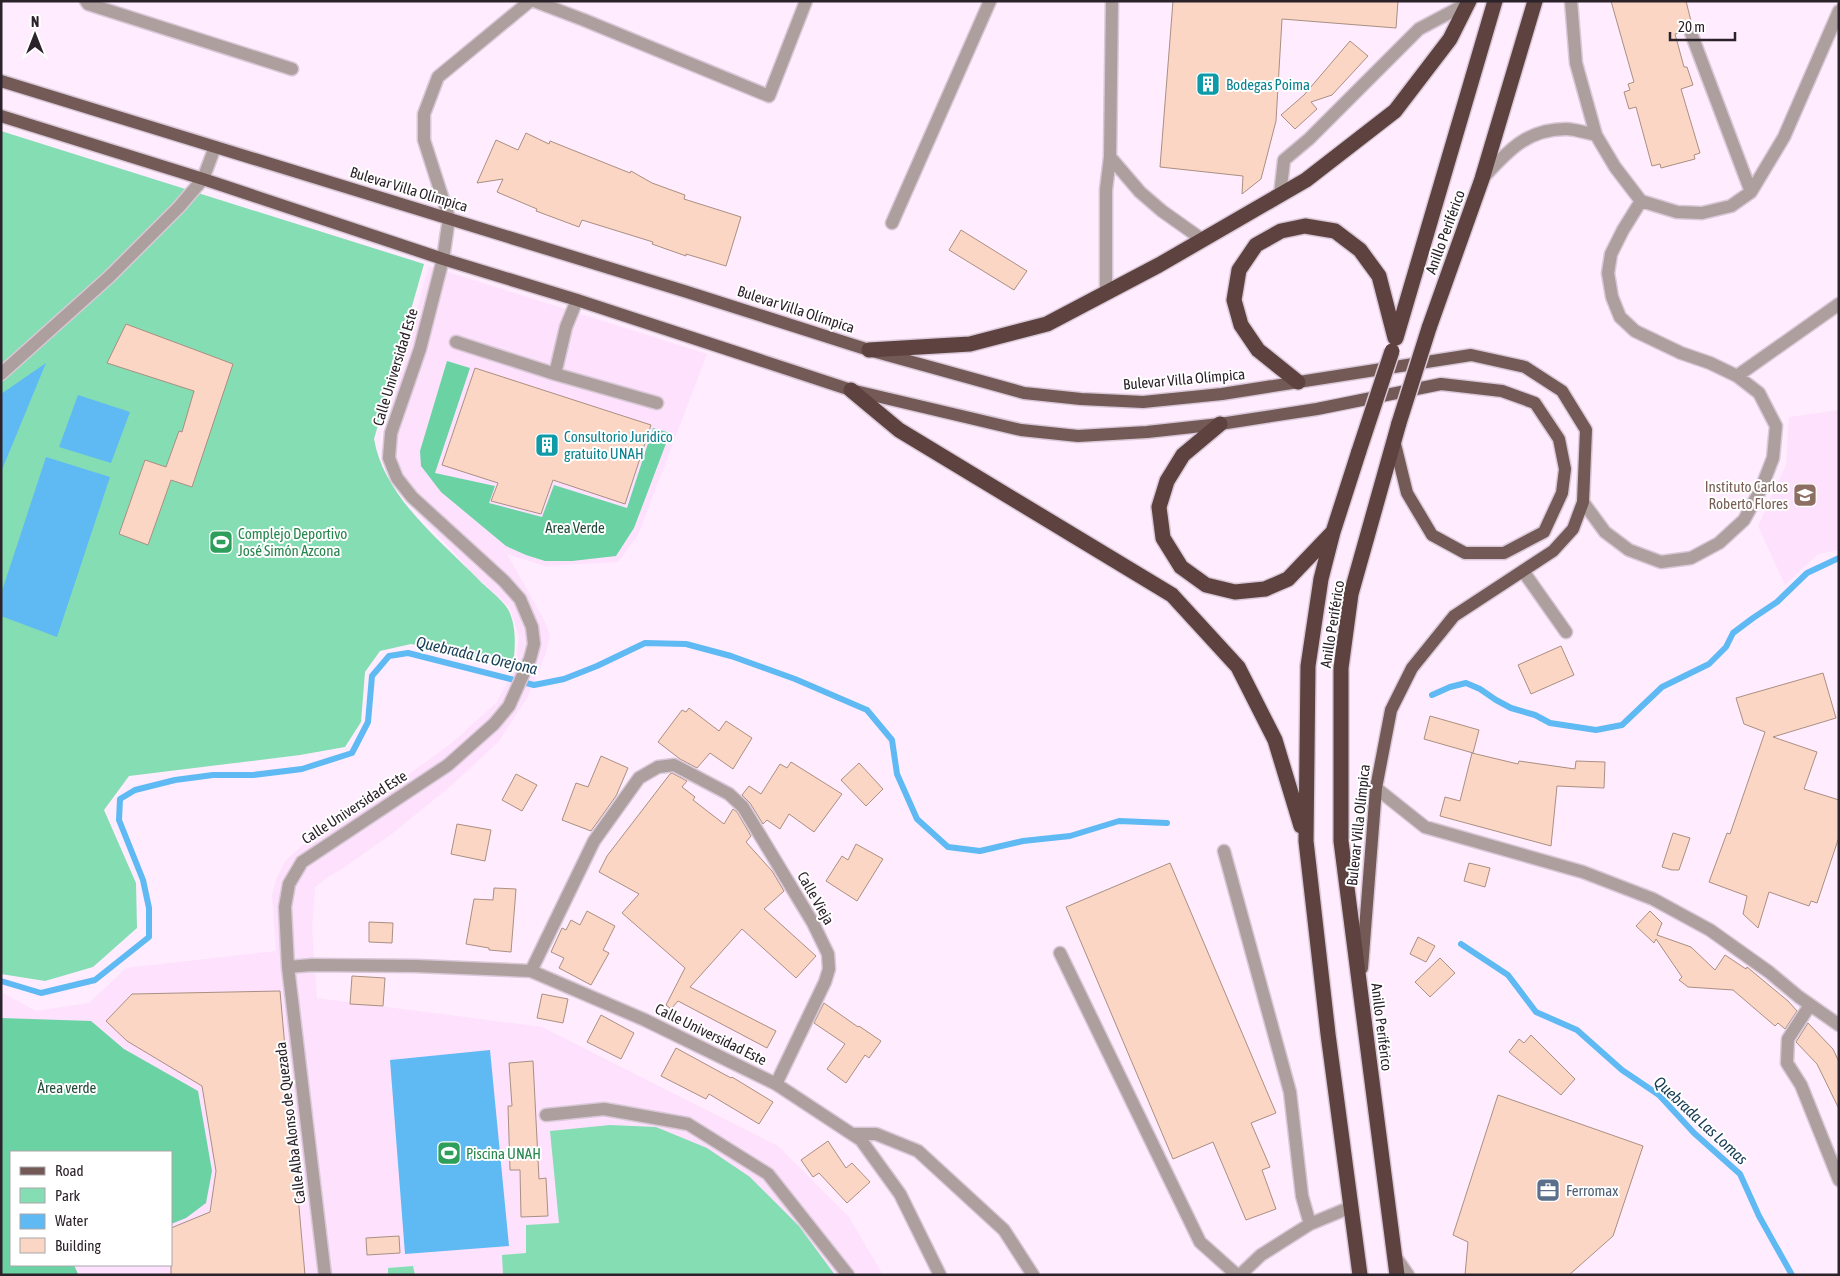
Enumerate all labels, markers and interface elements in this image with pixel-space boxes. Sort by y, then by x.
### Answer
north arrow [10,10,60,60]
scale bar [1670,10,1735,42]
text: N [31,14,39,30]
text: 20 m [1678,18,1705,35]
building icon: Bodegas Poima [1195,71,1221,97]
place label: Bodegas Poima [1226,76,1310,93]
street label: Bulevar Villa Olímpica [348,163,470,215]
street label: Anillo Periférico [1422,188,1468,276]
street label: Bulevar Villa Olímpica [735,282,857,336]
street label: Calle Universidad Este [369,306,421,428]
street label: Bulevar Villa Olímpica [1122,365,1246,393]
place label: Consultorio Juridico gratuito UNAH [564,428,673,462]
building icon: Consultorio Juridico gratuito UNAH [534,432,560,458]
place label: Instituto Carlos Roberto Flores [1705,478,1788,512]
school or university icon: Instituto Carlos Roberto Flores [1792,482,1818,508]
park label: Area Verde [545,519,605,536]
place label: Complejo Deportivo José Simón Azcona [238,525,347,559]
sports icon: Complejo Deportivo José Simón Azcona [208,529,234,555]
street label: Anillo Periférico [1317,579,1347,669]
water label: Quebrada La Orejona [414,632,540,679]
street label: Bulevar Villa Olímpica [1343,763,1373,887]
street label: Calle Universidad Este [298,767,410,847]
street label: Calle Vieja [794,868,838,928]
street label: Anillo Periférico [1368,982,1396,1072]
street label: Calle Universidad Este [652,1000,770,1068]
street label: Calle Alba Alonso de Quezada [272,1041,308,1205]
water label: Quebrada Las Lomas [1651,1072,1751,1168]
park label: Àrea verde [38,1079,97,1096]
sports icon: Piscina UNAH [436,1140,462,1166]
place label: Piscina UNAH [466,1145,541,1162]
legend [10,1151,172,1266]
text: Road [55,1162,84,1179]
office icon: Ferromax [1535,1177,1561,1203]
place label: Ferromax [1566,1182,1618,1199]
text: Park [55,1187,80,1204]
text: Water [55,1212,88,1229]
text: Building [55,1237,101,1254]

